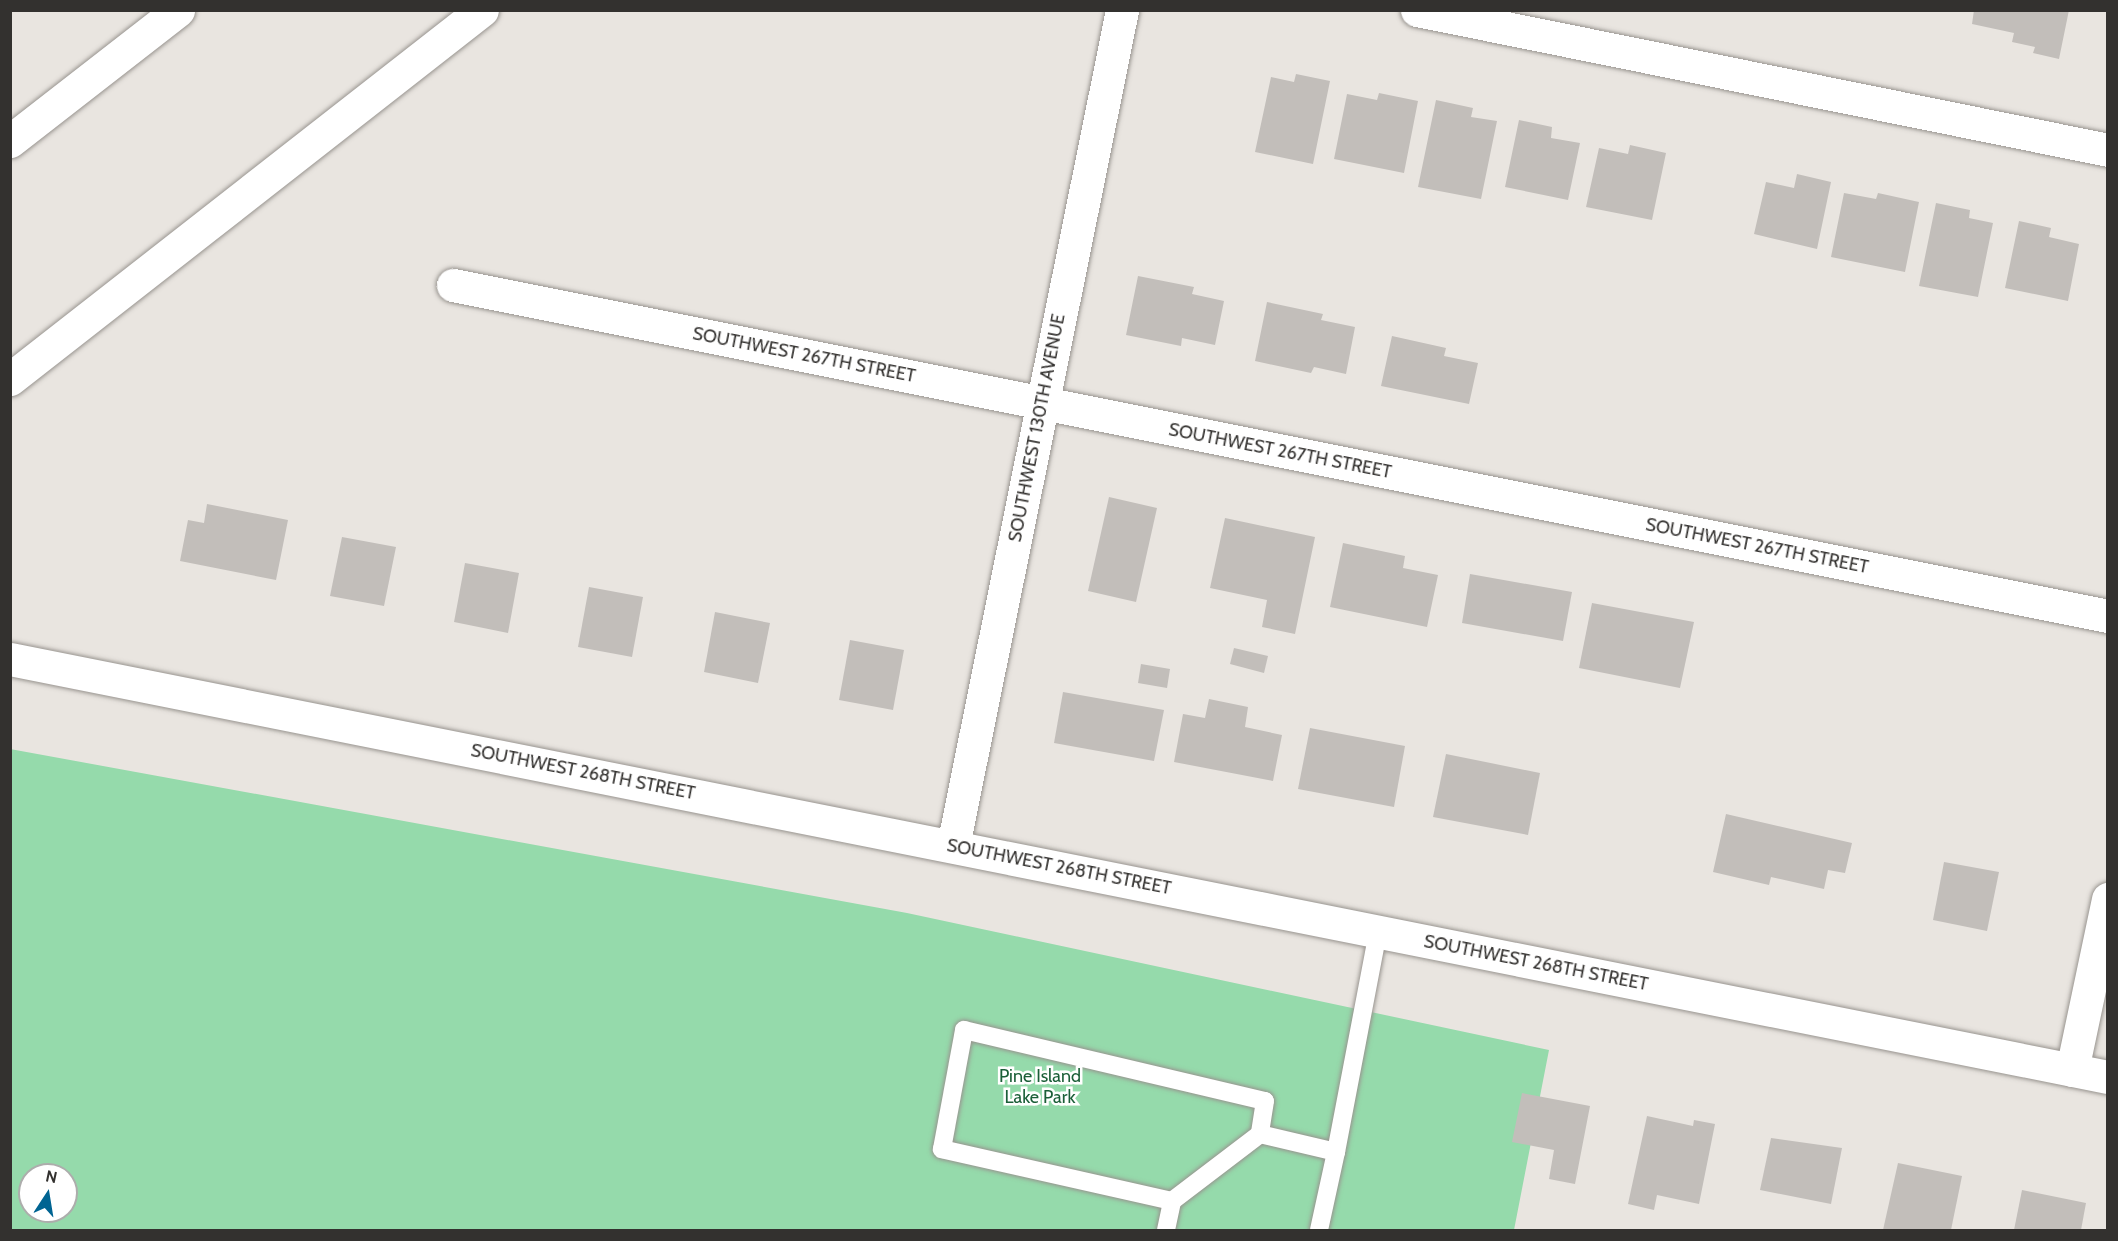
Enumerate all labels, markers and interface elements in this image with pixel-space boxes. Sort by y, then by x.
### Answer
street label: SOUTHWEST 130TH AVENUE [1004,312,1070,544]
street label: SOUTHWEST 267TH STREET [691,323,917,387]
street label: SOUTHWEST 267TH STREET [1167,419,1393,483]
street label: SOUTHWEST 267TH STREET [1644,514,1870,578]
street label: SOUTHWEST 268TH STREET [469,740,697,804]
street label: SOUTHWEST 268TH STREET [945,835,1173,899]
street label: SOUTHWEST 268TH STREET [1422,931,1650,995]
park label: Pine Island Lake Park [999,1066,1081,1108]
north arrow [18,1163,78,1223]
text: N [44,1166,59,1187]

